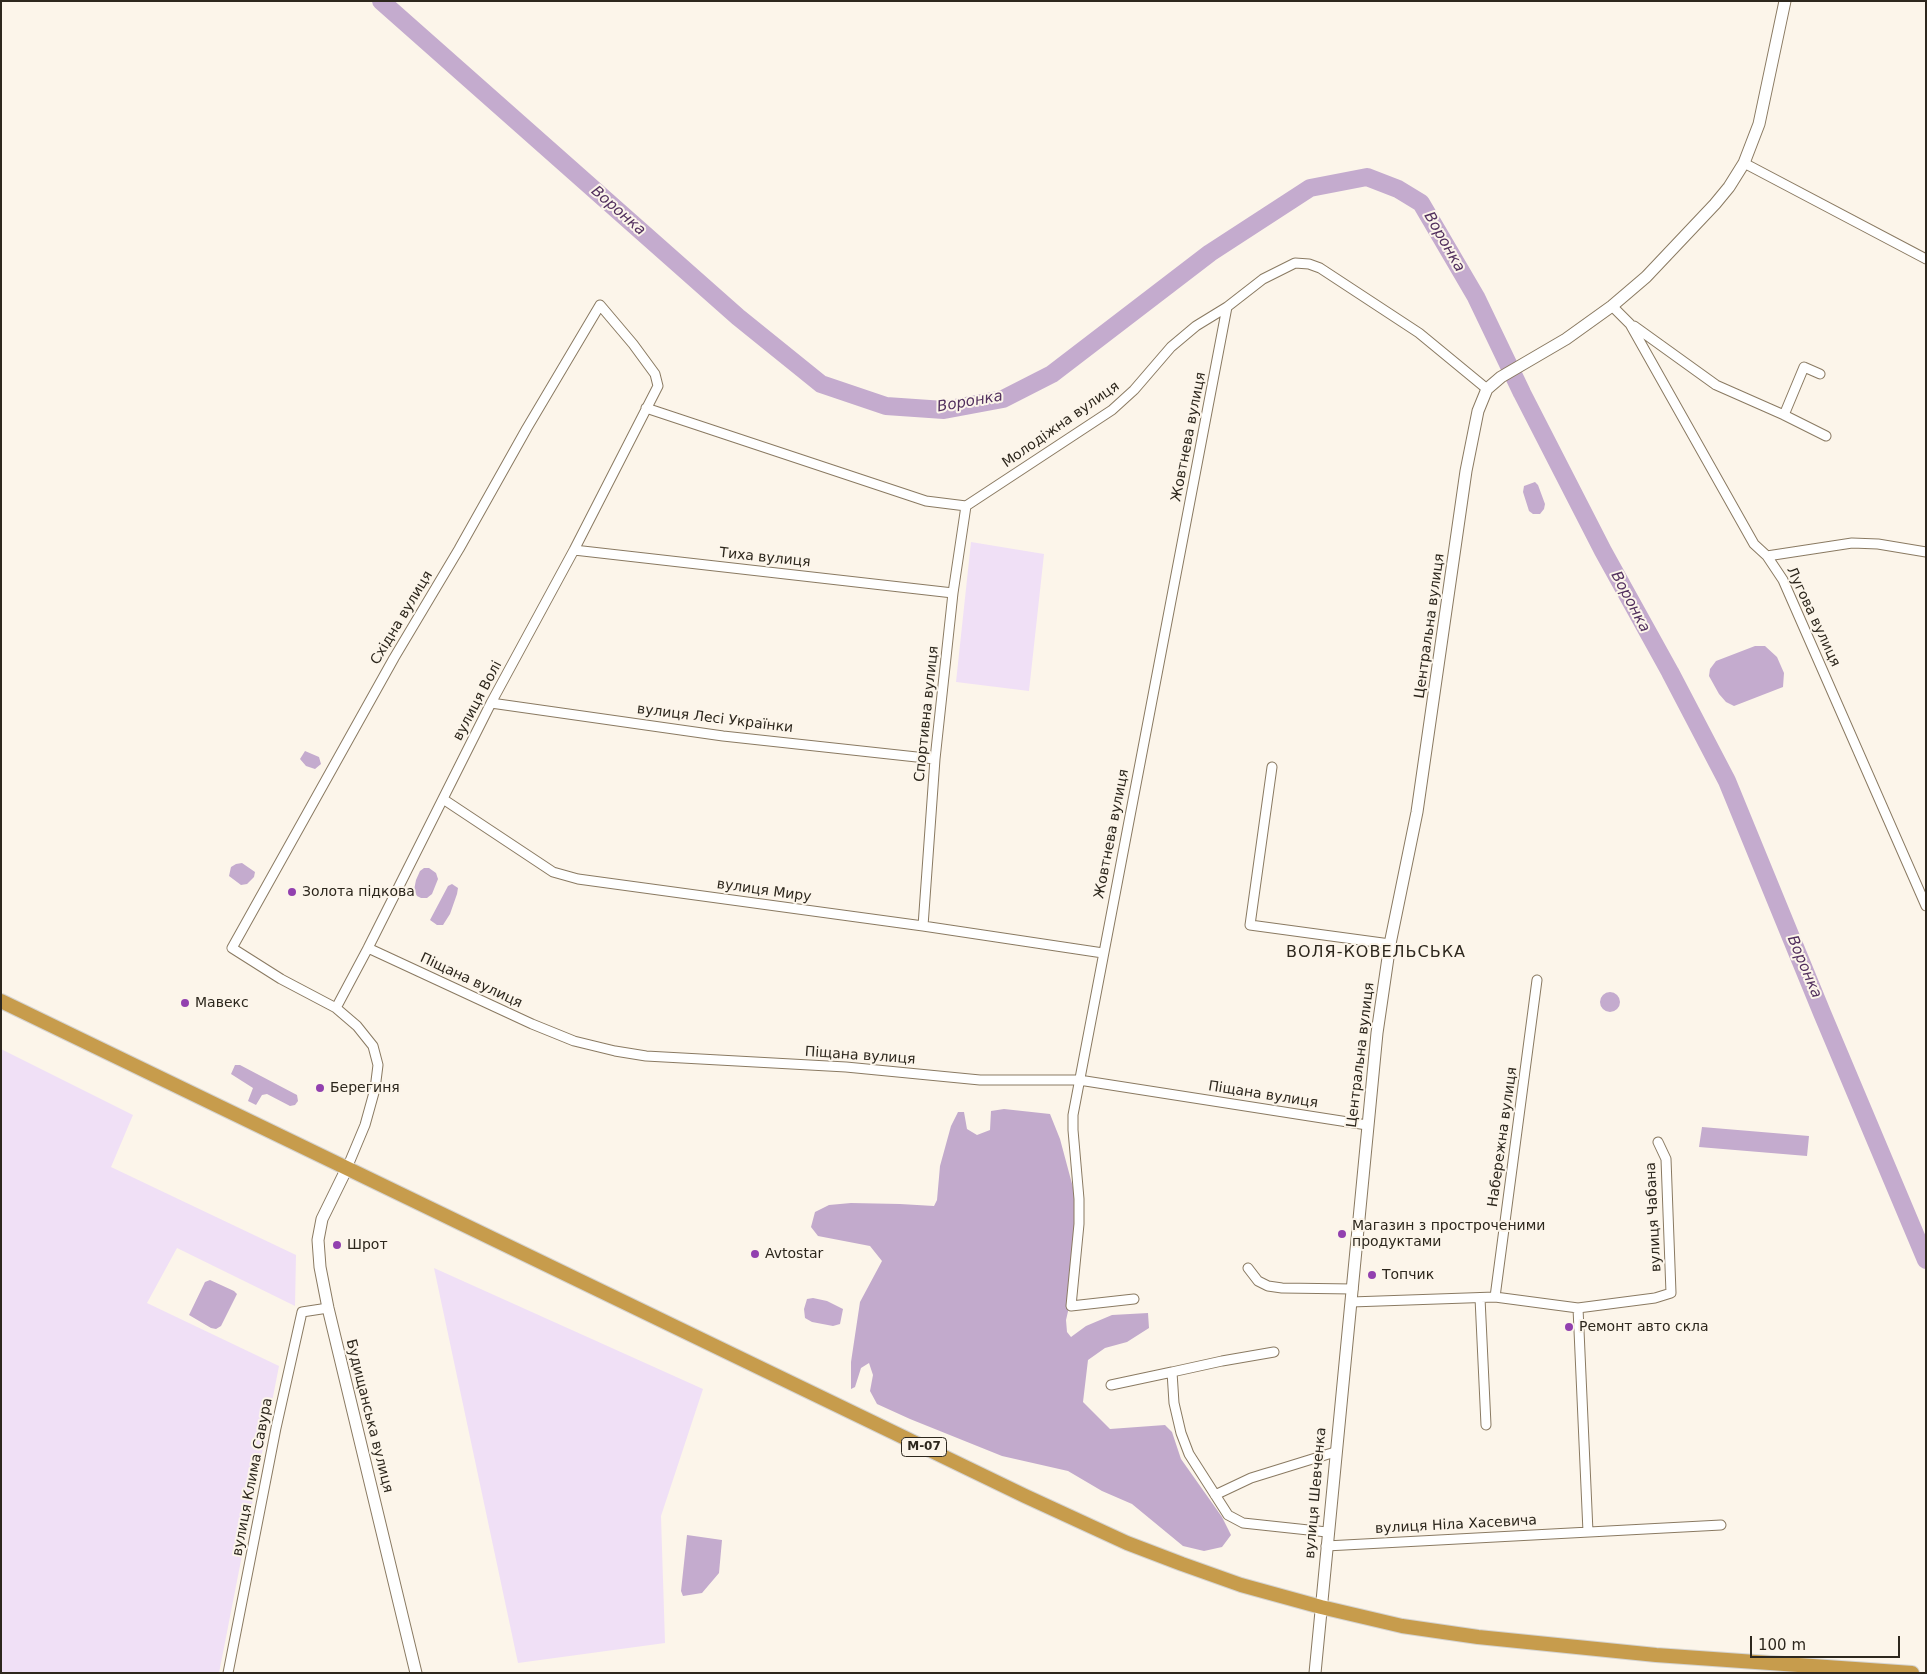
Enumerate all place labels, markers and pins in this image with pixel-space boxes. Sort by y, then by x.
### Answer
place label: Золота підкова [302,884,415,900]
marker: Золота підкова [286,886,298,898]
place label: Мавекс [195,995,249,1011]
marker: Мавекс [179,997,191,1009]
place label: Берегиня [330,1080,400,1096]
marker: Берегиня [314,1082,326,1094]
place label: Магазин з простроченими продуктами [1352,1218,1545,1250]
marker: Магазин з простроченими продуктами [1336,1228,1348,1240]
place label: Шрот [347,1237,388,1253]
marker: Шрот [331,1239,343,1251]
place label: Avtostar [765,1246,823,1262]
marker: Avtostar [749,1248,761,1260]
place label: Топчик [1382,1267,1434,1283]
marker: Топчик [1366,1269,1378,1281]
place label: Ремонт авто скла [1579,1319,1709,1335]
marker: Ремонт авто скла [1563,1321,1575,1333]

